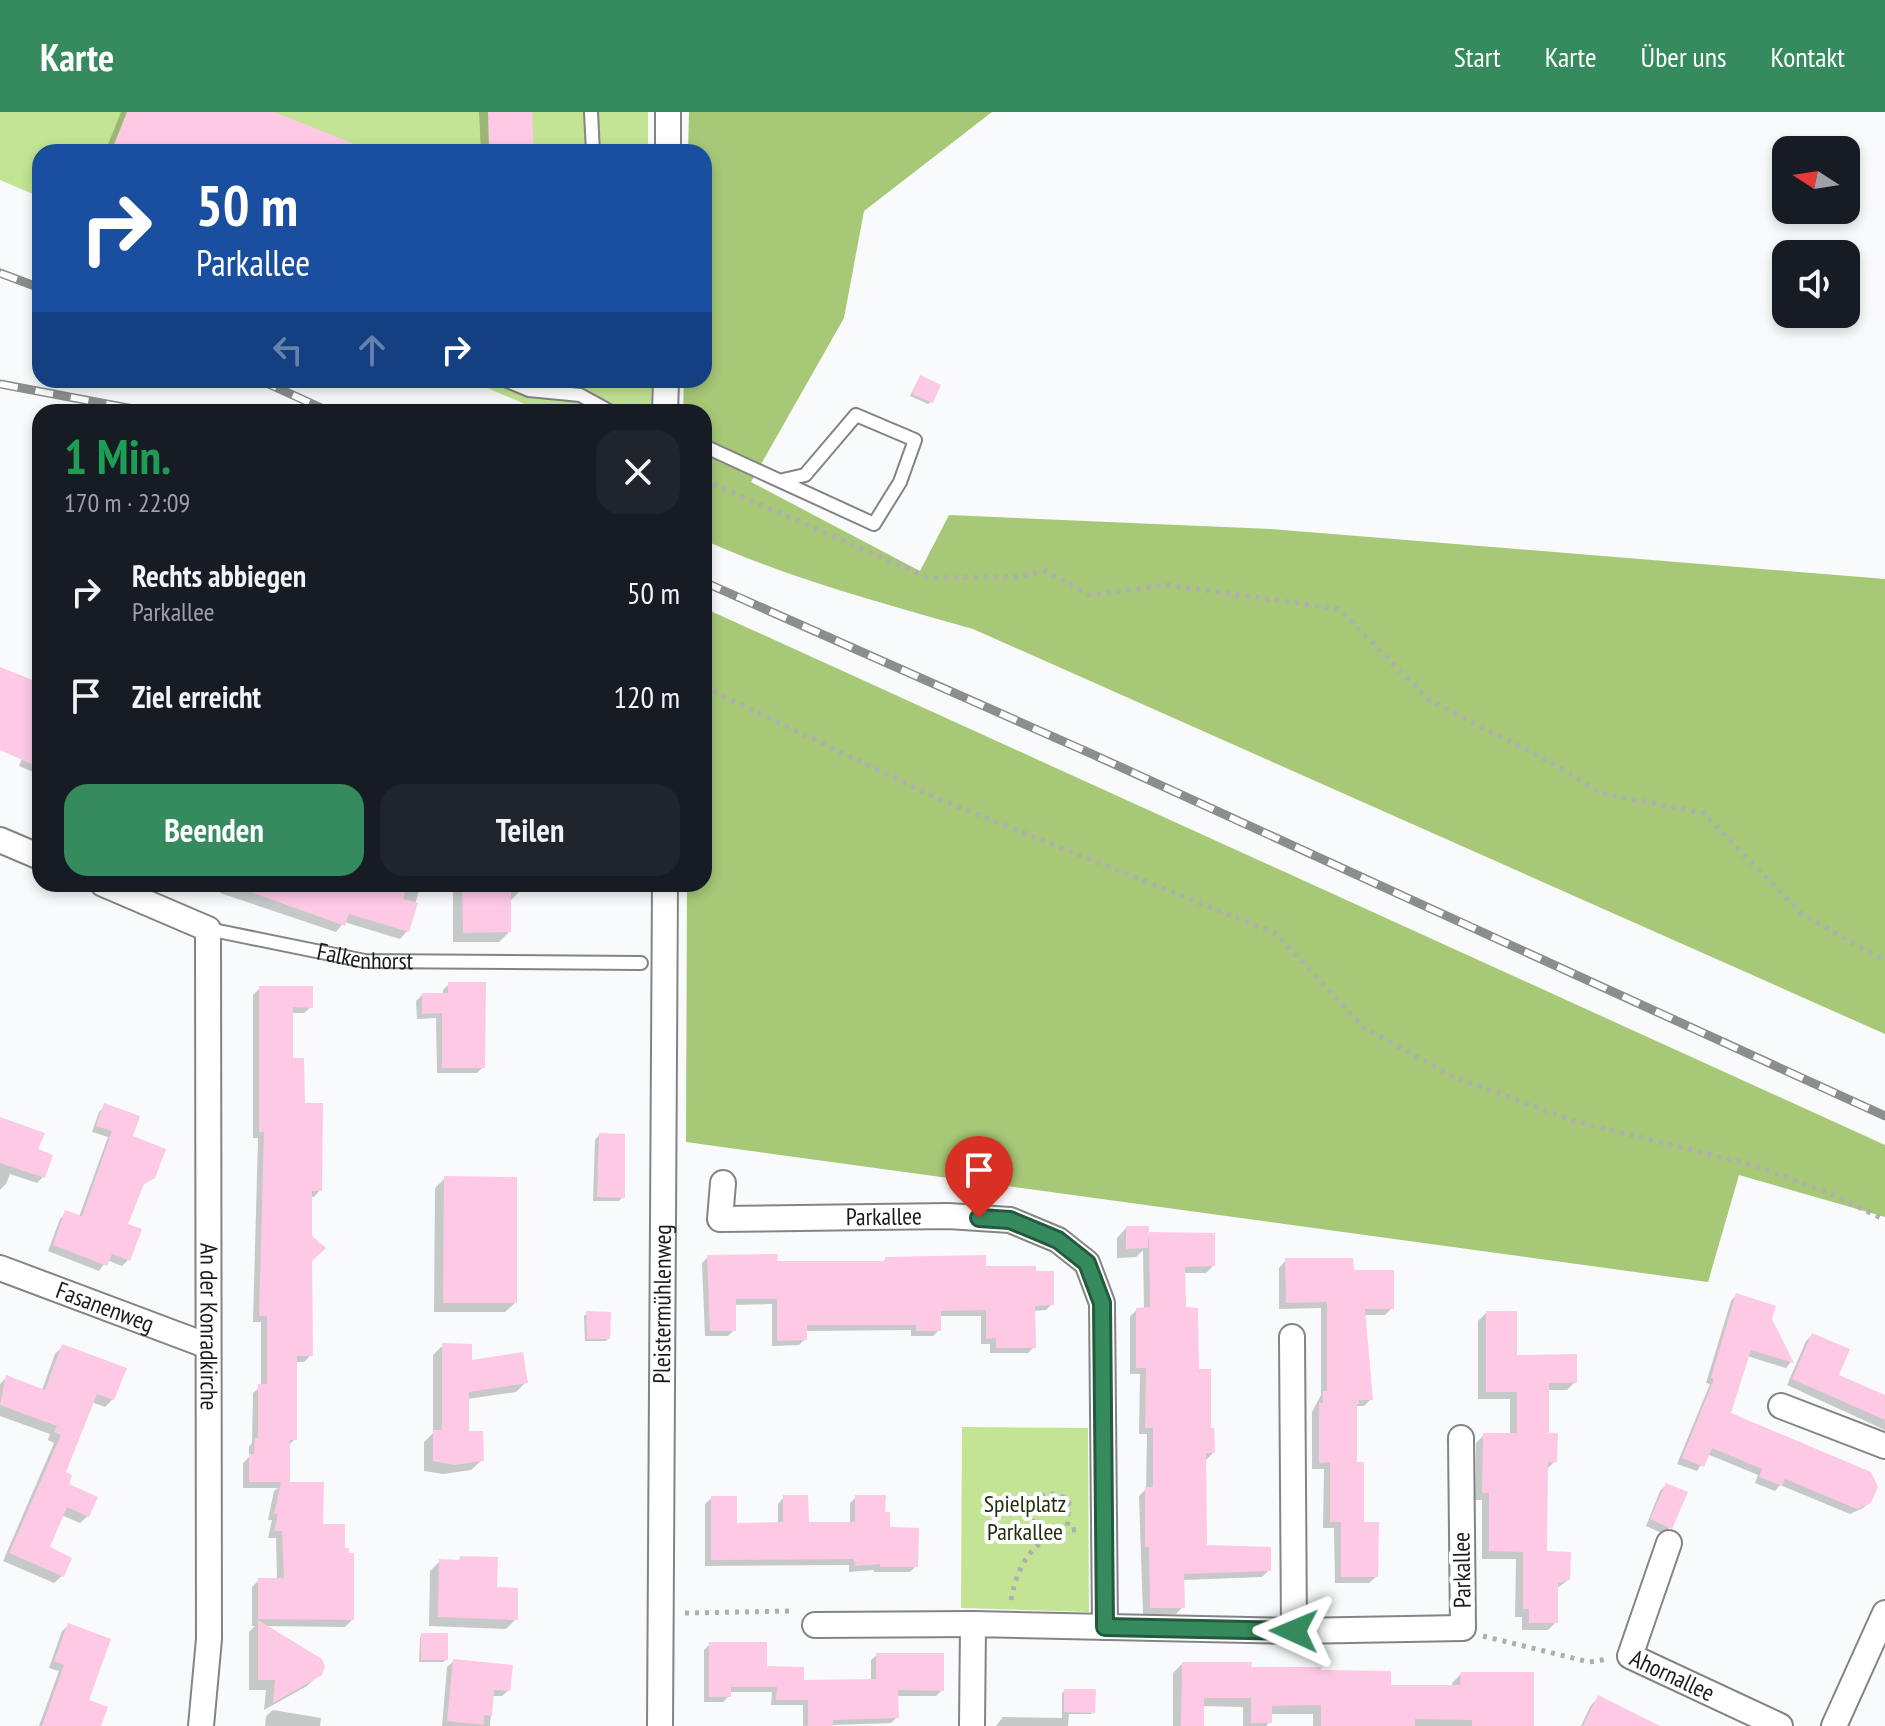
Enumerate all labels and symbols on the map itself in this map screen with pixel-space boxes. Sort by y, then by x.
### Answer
north arrow [1772,136,1860,224]
street label: Falkenhorst [314,936,414,976]
pin [945,1136,1013,1218]
street label: Parkallee [846,1200,922,1232]
street label: Pleistermühlenweg [646,1224,678,1384]
street label: An der Konradkirche [193,1243,225,1411]
street label: Fasanenweg [52,1274,158,1339]
park label: Spielplatz Parkallee [984,1488,1066,1547]
street label: Parkallee [1445,1532,1478,1608]
position arrow [1252,1589,1336,1673]
street label: Ahornallee [1625,1642,1720,1708]

